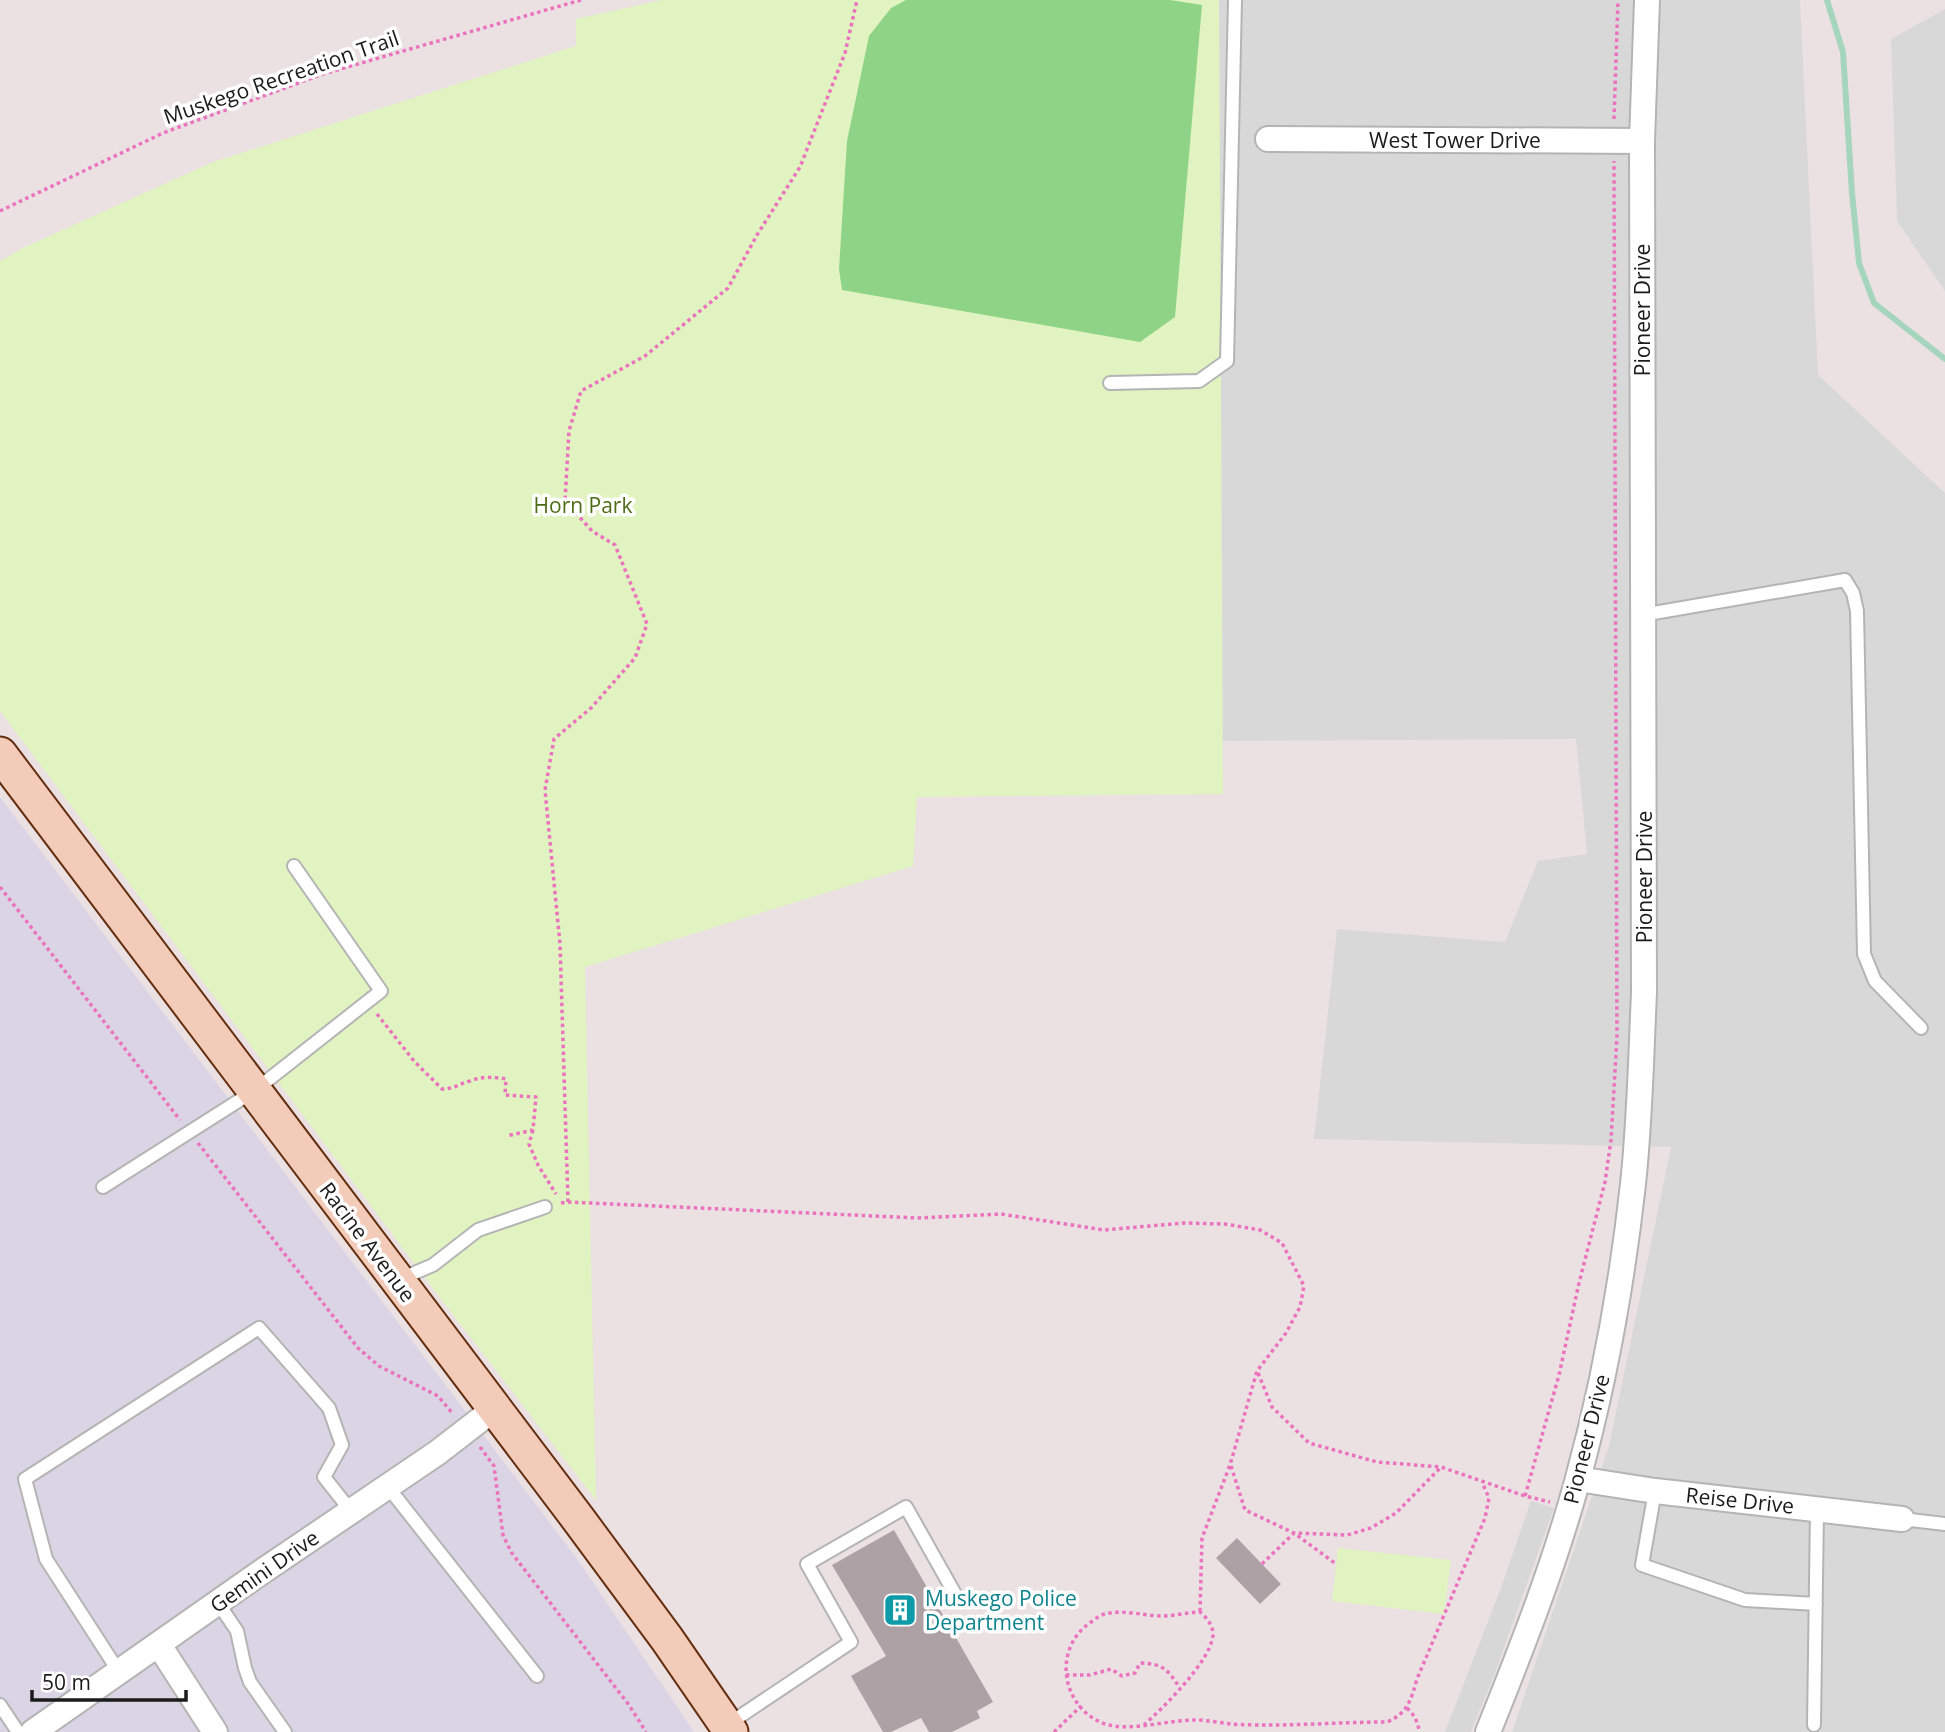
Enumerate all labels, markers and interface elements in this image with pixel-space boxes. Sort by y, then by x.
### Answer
street label: Muskego Recreation Trail [160,24,402,130]
street label: West Tower Drive [1369,126,1541,154]
street label: Pioneer Drive [1628,244,1656,376]
park label: Horn Park [534,491,632,519]
street label: Pioneer Drive [1630,811,1658,943]
street label: Racine Avenue [314,1176,422,1308]
street label: Pioneer Drive [1556,1371,1616,1507]
street label: Reise Drive [1684,1480,1796,1520]
street label: Gemini Drive [204,1523,324,1619]
place label: Muskego Police Department [925,1584,1077,1636]
building icon: Muskego Police Department [881,1591,919,1629]
scale bar [32,1658,186,1702]
text: 50 m [42,1668,91,1696]

